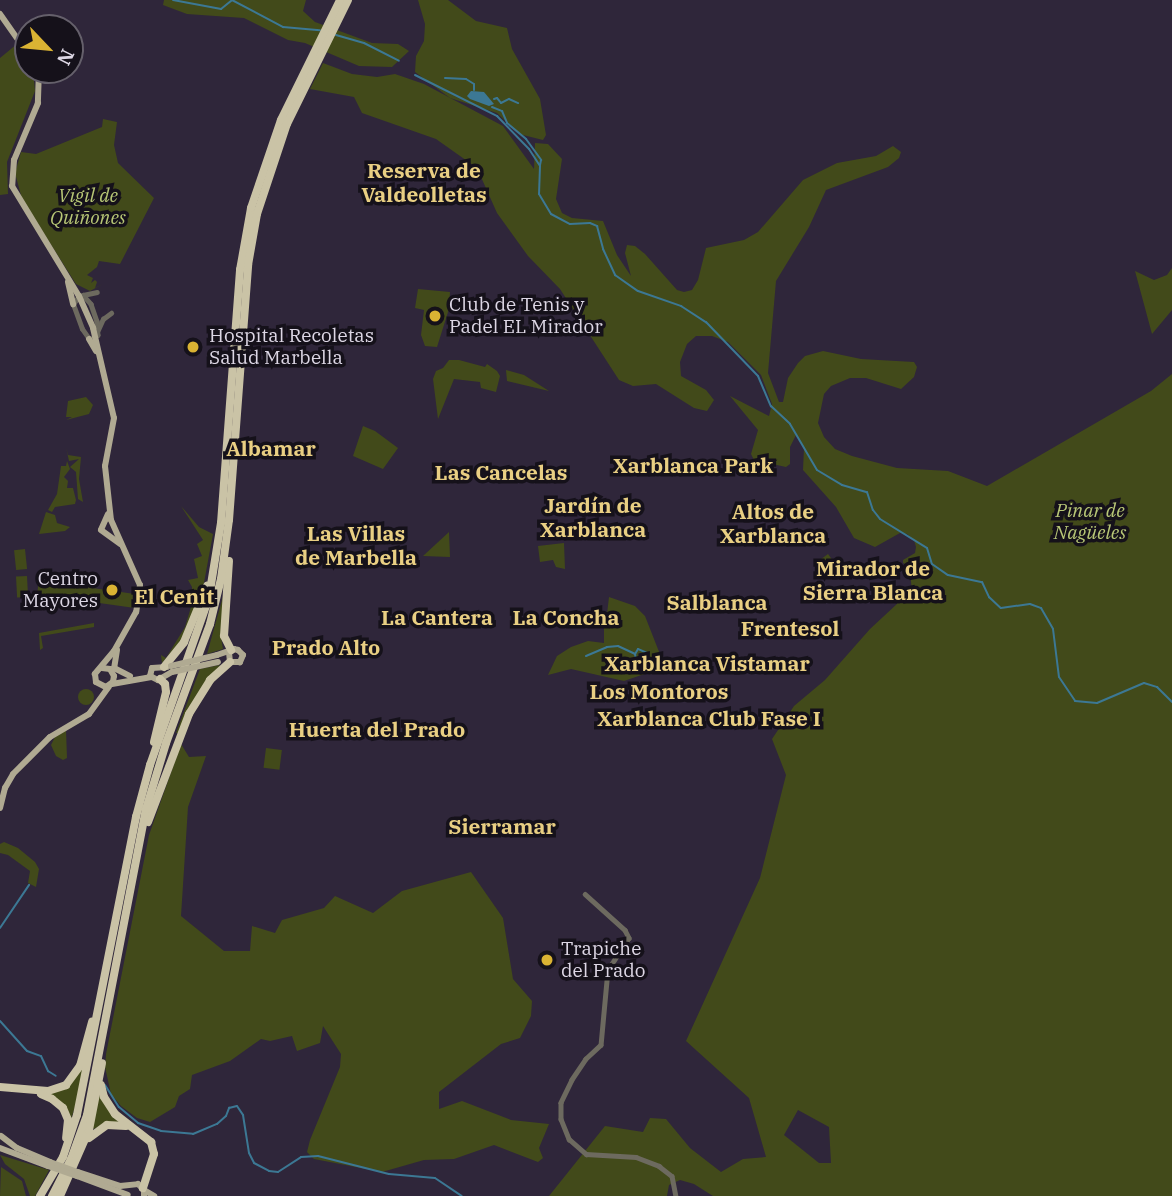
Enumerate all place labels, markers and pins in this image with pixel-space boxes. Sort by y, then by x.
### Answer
place label: Club de Tenis y Padel EL Mirador [449,294,603,338]
marker: Club de Tenis y Padel EL Mirador [427,308,443,324]
place label: Hospital Recoletas Salud Marbella [209,325,374,369]
marker: Hospital Recoletas Salud Marbella [183,337,203,357]
place label: Centro Mayores [23,568,98,612]
marker: Centro Mayores [104,582,120,598]
place label: Trapiche del Prado [561,938,646,982]
marker: Trapiche del Prado [539,952,555,968]

